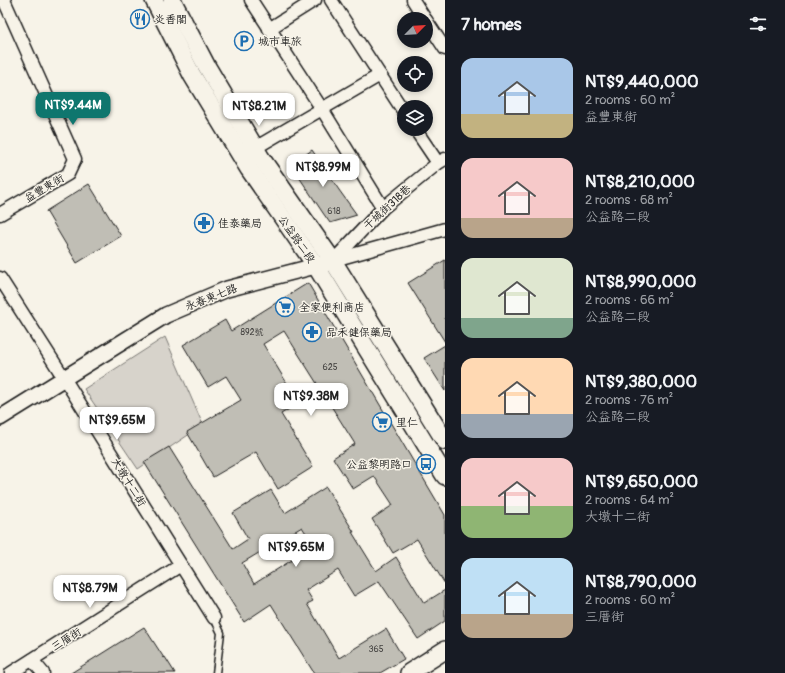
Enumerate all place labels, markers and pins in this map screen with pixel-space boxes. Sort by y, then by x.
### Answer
restaurant icon: 炎香閣 [129,8,151,30]
place label: 炎香閣 [154,13,187,26]
parking icon: 城市車旅 [233,30,255,52]
place label: 城市車旅 [258,35,302,48]
pin: NT$9.44M [32,92,114,126]
pin: NT$8.21M [218,93,300,127]
pin: NT$8.99M [282,154,364,188]
pharmacy icon: 佳泰藥局 [193,212,215,234]
place label: 佳泰藥局 [218,217,262,230]
supermarket icon: 全家便利商店 [274,296,296,318]
place label: 全家便利商店 [299,301,365,314]
pharmacy icon: 品禾健保藥局 [301,321,323,343]
place label: 品禾健保藥局 [326,326,392,339]
pin: NT$9.38M [270,383,352,417]
pin: NT$9.65M [76,407,158,441]
supermarket icon: 里仁 [371,411,393,433]
place label: 里仁 [396,416,418,429]
bus stop icon: 公益黎明路口 [415,453,437,475]
place label: 公益黎明路口 [346,458,412,471]
pin: NT$9.65M [255,534,337,568]
pin: NT$8.79M [49,575,131,609]

